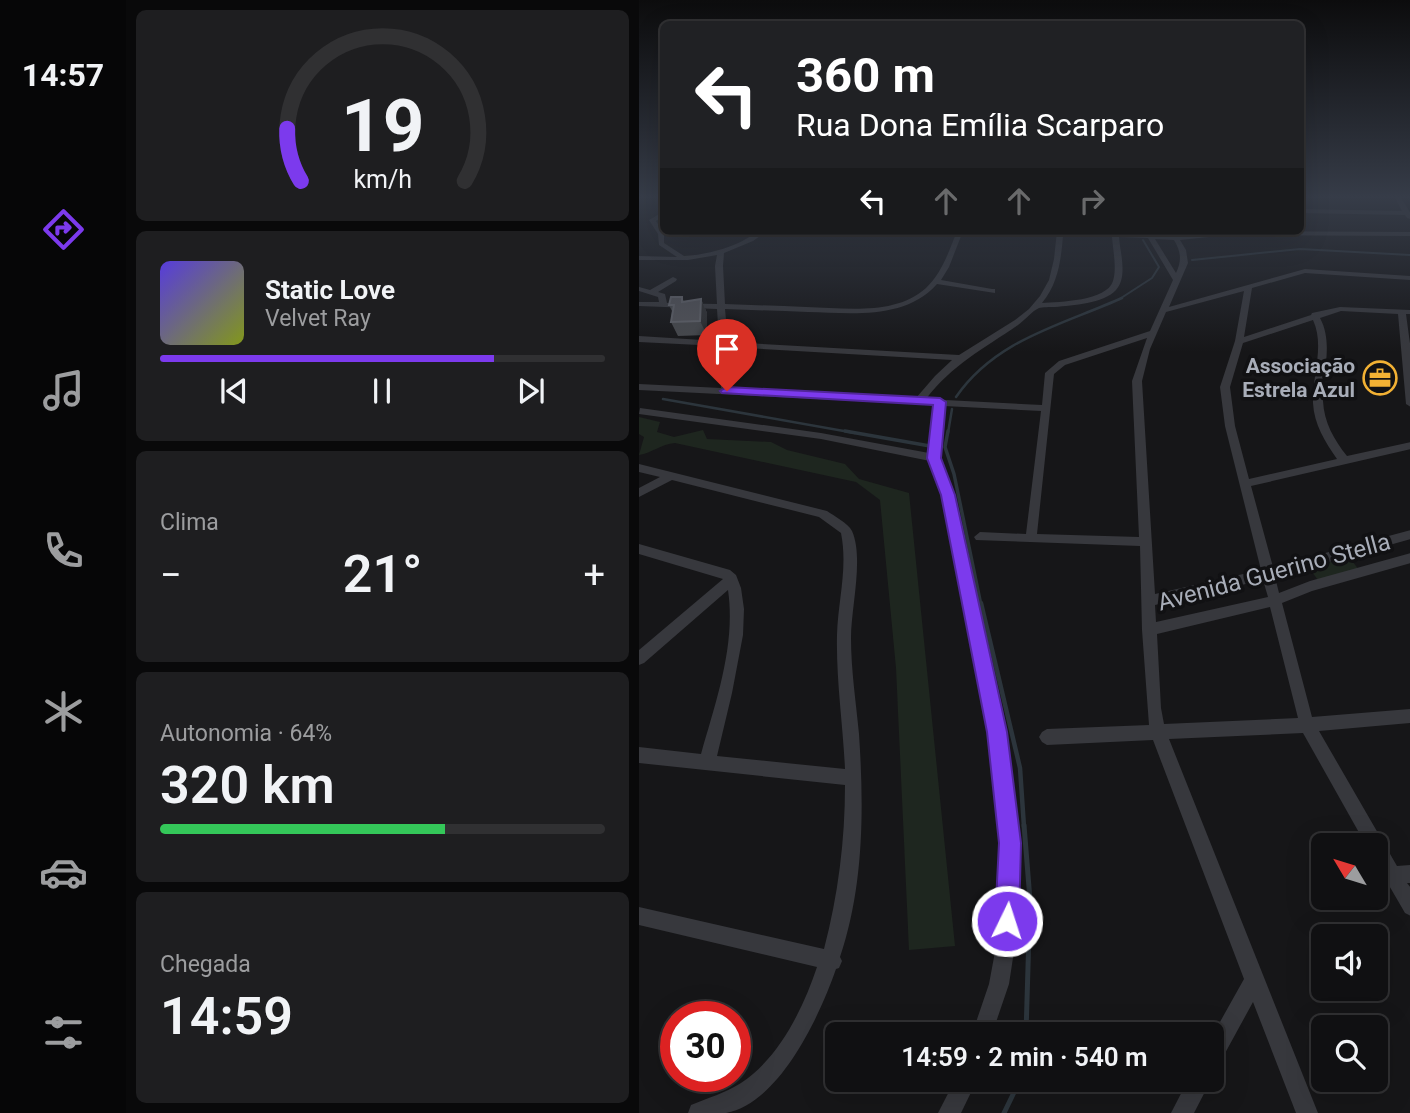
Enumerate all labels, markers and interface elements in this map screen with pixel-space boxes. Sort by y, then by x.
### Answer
text: 360 m [796,47,935,104]
icon: left [681,49,772,140]
text: 14:57 [22,56,104,94]
text: 19 [341,84,424,170]
text: Rua Dona Emília Scarparo [796,106,1164,144]
text: km/h [353,165,412,194]
icon: left [854,182,892,220]
icon: ahead [927,182,965,220]
icon: ahead [1000,182,1038,220]
icon: right [1073,182,1111,220]
icon: directions [39,205,88,254]
text: Static Love [265,275,395,305]
text: Velvet Ray [265,305,371,332]
pin [697,319,757,391]
icon: arrive [708,330,746,368]
place label: Associação Estrela Azul [1242,354,1355,402]
office icon: Associação Estrela Azul [1361,359,1399,397]
icon: music [39,366,88,415]
icon: previous [215,372,253,410]
icon: pause [363,372,401,410]
icon: next [512,372,550,410]
text: Clima [160,509,219,536]
icon: phone [39,526,88,575]
street label: Avenida Guerino Stella [1155,527,1393,617]
text: 21° [343,544,422,605]
text: − [160,553,182,597]
text: + [583,553,605,597]
icon: climate [39,687,88,736]
text: Autonomia · 64% [160,720,332,747]
text: 320 km [160,755,335,816]
north arrow [1311,833,1388,910]
map controls [1311,833,1388,1092]
icon: car [39,848,88,897]
position arrow [970,884,1044,958]
button: sound [1311,924,1388,1001]
text: Chegada [160,951,251,978]
text: 14:59 [160,986,293,1047]
speed limit sign: 30 [660,1001,751,1092]
icon: filters [39,1008,88,1057]
button: search [1311,1015,1388,1092]
text: 14:59 · 2 min · 540 m [901,1042,1148,1072]

